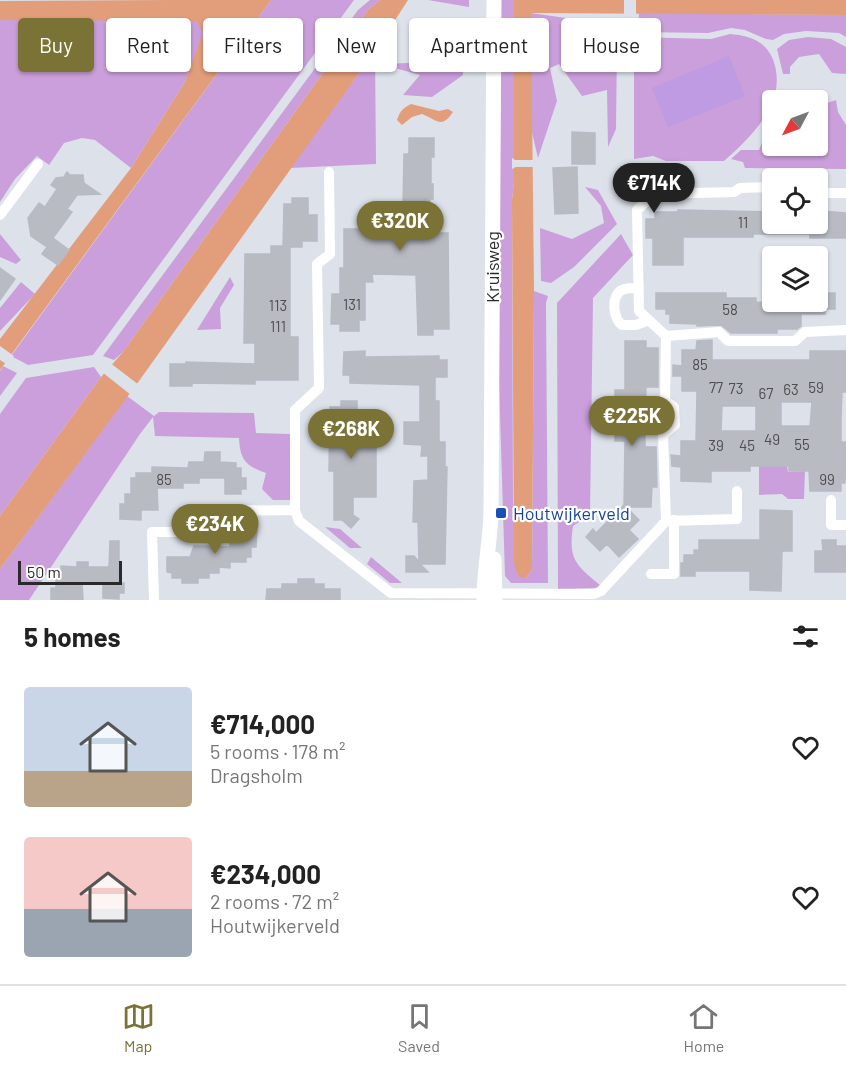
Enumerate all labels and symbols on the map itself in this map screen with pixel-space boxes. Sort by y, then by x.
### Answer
north arrow [762,90,828,156]
pin: €714K [612,163,696,214]
pin: €320K [358,201,442,252]
house number: 11 [738,213,748,231]
street label: Kruisweg [481,231,503,303]
house number: 131 [343,295,361,313]
house number: 113 [269,296,287,314]
house number: 58 [722,300,738,318]
house number: 111 [270,317,286,335]
house number: 85 [692,355,708,373]
house number: 77 [709,378,723,396]
house number: 59 [808,378,824,396]
house number: 73 [729,379,743,397]
house number: 63 [783,380,799,398]
house number: 67 [759,384,773,402]
pin: €225K [590,396,674,447]
pin: €268K [309,409,393,460]
house number: 49 [764,430,780,448]
house number: 55 [794,435,810,453]
house number: 39 [708,436,724,454]
house number: 45 [739,436,755,454]
house number: 85 [156,470,172,488]
house number: 99 [819,470,835,488]
place label: Houtwijkerveld [513,502,630,524]
pin: €234K [173,504,257,555]
marker: Houtwijkerveld [494,506,508,520]
scale bar [18,558,122,586]

